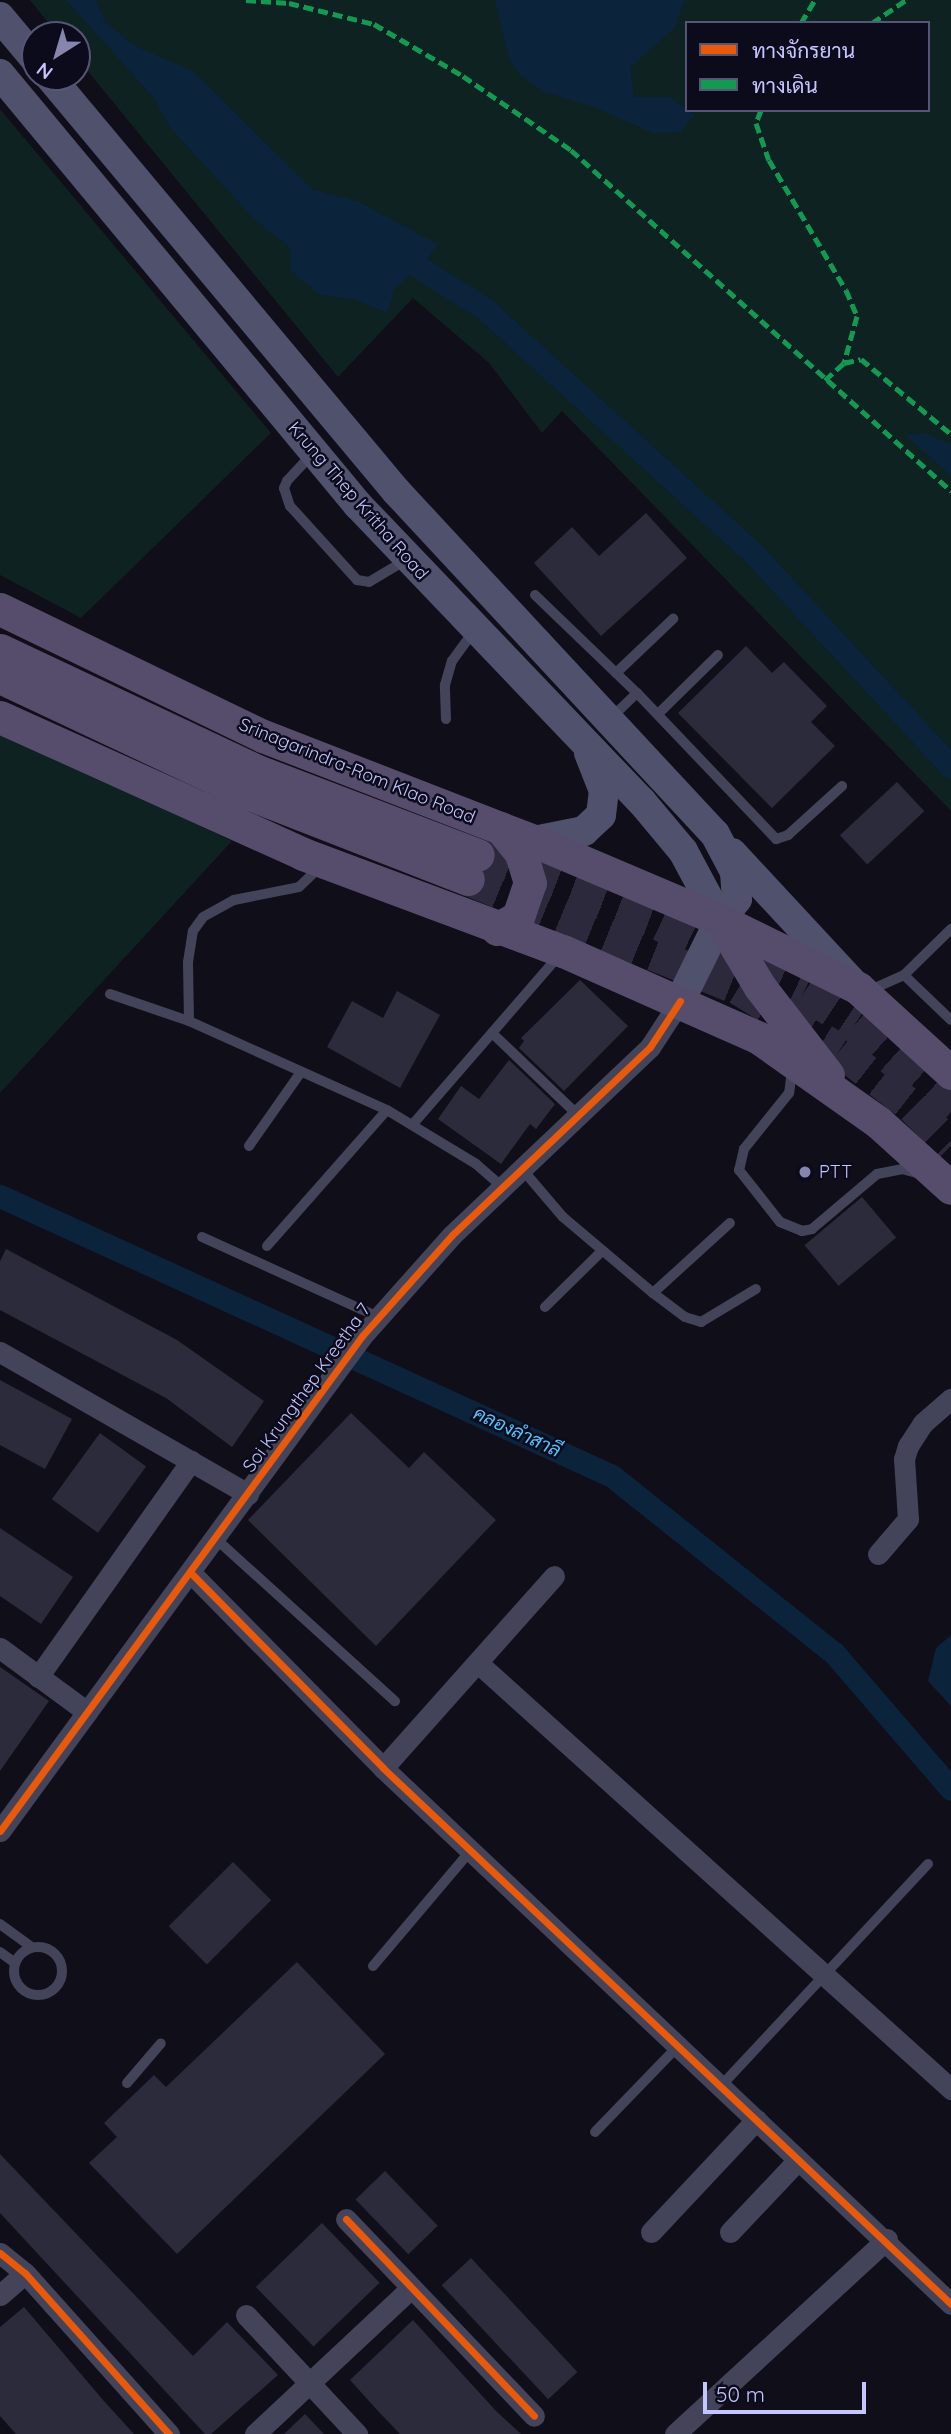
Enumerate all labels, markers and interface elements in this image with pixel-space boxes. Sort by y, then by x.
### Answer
north arrow [21,21,91,91]
legend [685,21,930,112]
text: ทางจักรยาน [752,37,855,63]
text: N [32,57,57,85]
text: ทางเดิน [752,72,818,98]
street label: Krung Thep Kritha Road [283,418,433,584]
street label: Srinagarindra-Rom Klao Road [236,714,478,828]
place label: PTT [819,1161,852,1183]
marker: PTT [797,1164,813,1180]
street label: Soi Krungthep Kreetha 7 [239,1299,375,1477]
water label: คลองลำสาลี [470,1402,564,1462]
scale bar [706,2368,869,2412]
text: 50 m [716,2381,765,2407]

